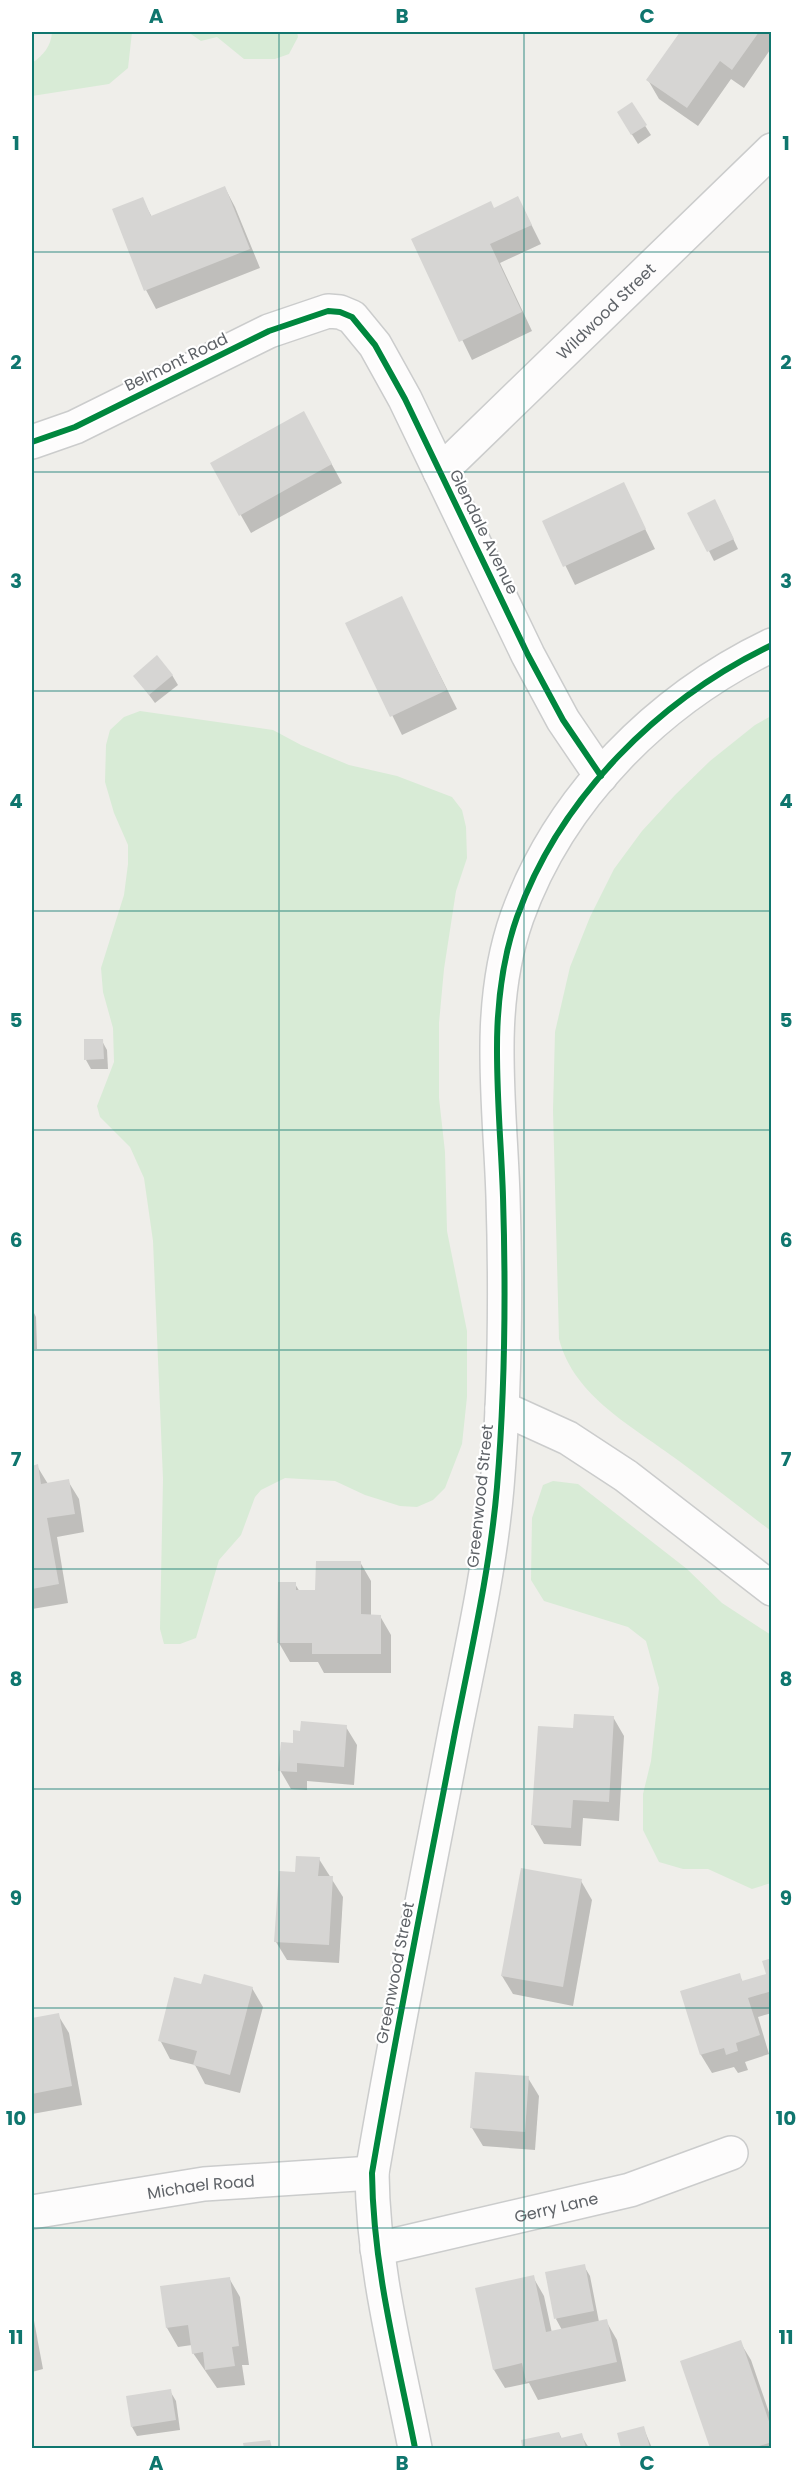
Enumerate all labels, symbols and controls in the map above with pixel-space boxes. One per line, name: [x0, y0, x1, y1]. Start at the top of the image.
text: A: [149, 2, 164, 30]
text: B: [395, 2, 409, 30]
text: C: [639, 2, 655, 30]
text: 1: [12, 129, 20, 157]
text: 1: [782, 129, 790, 157]
street label: Wildwood Street: [551, 258, 661, 365]
street label: Belmont Road: [120, 327, 232, 397]
text: 2: [10, 348, 22, 376]
text: 2: [780, 348, 792, 376]
street label: Glendale Avenue: [444, 466, 524, 598]
text: 3: [10, 567, 22, 595]
text: 3: [780, 567, 792, 595]
text: 4: [9, 787, 23, 815]
text: 4: [779, 787, 793, 815]
text: 5: [10, 1006, 23, 1034]
text: 5: [780, 1006, 793, 1034]
text: 6: [10, 1226, 22, 1254]
text: 6: [780, 1226, 792, 1254]
street label: Greenwood Street: [461, 1423, 499, 1569]
text: 7: [11, 1445, 22, 1473]
text: 7: [781, 1445, 792, 1473]
text: 8: [10, 1665, 22, 1693]
text: 8: [780, 1665, 792, 1693]
text: 9: [10, 1884, 22, 1912]
text: 9: [780, 1884, 792, 1912]
street label: Greenwood Street: [370, 1900, 420, 2046]
text: 10: [6, 2104, 26, 2132]
text: 10: [776, 2104, 796, 2132]
street label: Michael Road: [145, 2169, 256, 2205]
street label: Gerry Lane: [512, 2186, 601, 2228]
text: 11: [8, 2323, 24, 2351]
text: 11: [778, 2323, 794, 2351]
text: A: [149, 2449, 164, 2477]
text: B: [395, 2449, 409, 2477]
text: C: [639, 2449, 655, 2477]

